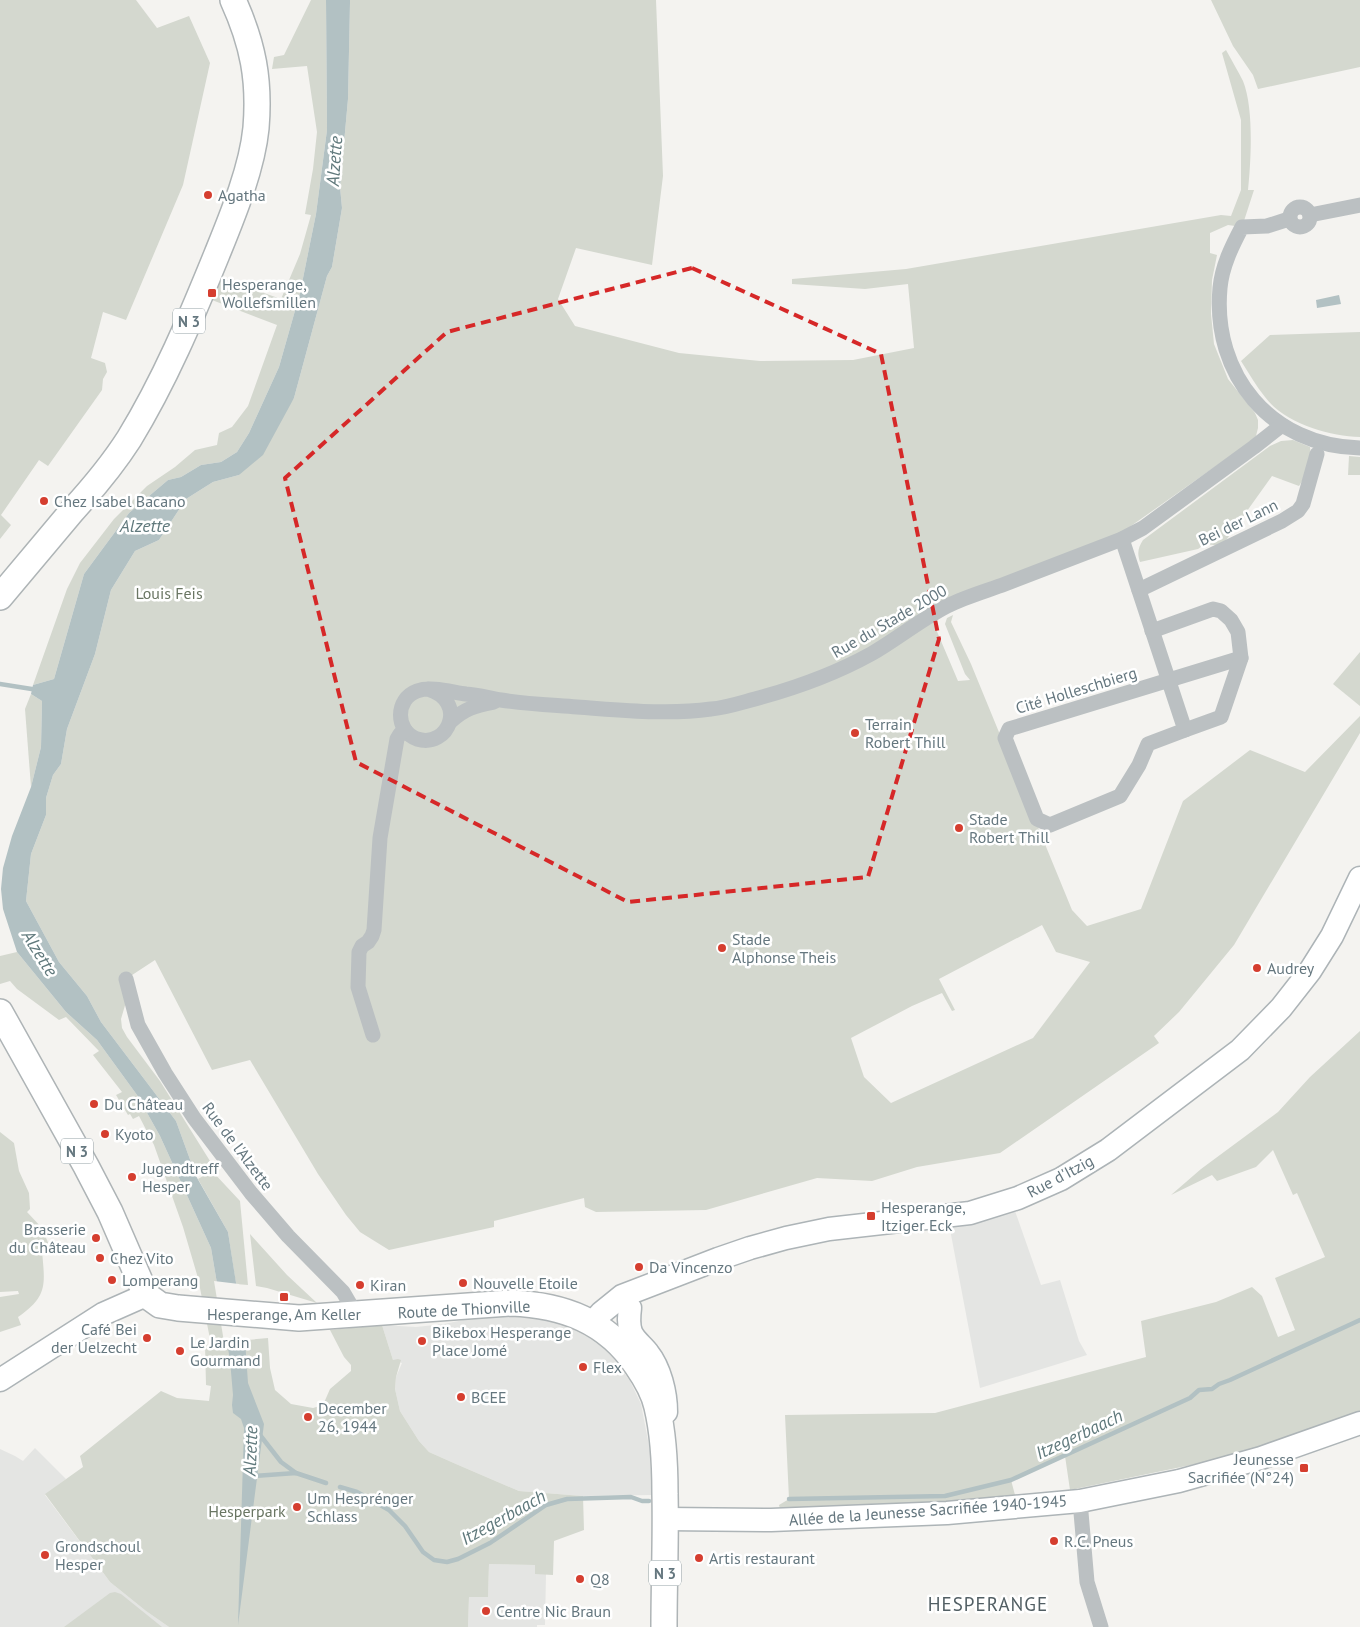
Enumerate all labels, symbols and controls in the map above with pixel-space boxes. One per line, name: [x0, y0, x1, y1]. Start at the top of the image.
water label: Alzette: [321, 134, 347, 188]
place label: Agatha: [218, 185, 266, 205]
marker: Agatha: [202, 189, 214, 201]
place label: Hesperange, Wollefsmillen: [222, 274, 316, 312]
marker: Hesperange, Wollefsmillen: [206, 287, 218, 299]
road number: N 3: [173, 308, 205, 334]
place label: Chez Isabel Bacano: [54, 491, 186, 511]
street label: Bei der Lann: [1195, 494, 1281, 550]
marker: Chez Isabel Bacano: [38, 495, 50, 507]
water label: Alzette: [119, 514, 171, 537]
street label: Rue du Stade 2000: [828, 580, 950, 662]
park label: Louis Feis: [135, 583, 203, 603]
street label: Cité Holleschbierg: [1013, 662, 1139, 718]
place label: Terrain Robert Thill: [865, 714, 946, 752]
marker: Terrain Robert Thill: [849, 727, 861, 739]
place label: Stade Robert Thill: [969, 809, 1050, 847]
marker: Stade Robert Thill: [953, 822, 965, 834]
water label: Alzette: [16, 925, 63, 981]
place label: Stade Alphonse Theis: [732, 929, 836, 967]
marker: Stade Alphonse Theis: [716, 942, 728, 954]
place label: Audrey: [1267, 958, 1315, 978]
marker: Audrey: [1251, 962, 1263, 974]
place label: Du Château: [104, 1094, 183, 1114]
marker: Du Château: [88, 1098, 100, 1110]
street label: Rue de l'Alzette: [198, 1098, 278, 1194]
place label: Kyoto: [115, 1124, 154, 1144]
marker: Kyoto: [99, 1128, 111, 1140]
road number: N 3: [61, 1138, 93, 1164]
street label: Rue d'Itzig: [1023, 1150, 1097, 1202]
place label: Jugendtreff Hesper: [141, 1158, 219, 1196]
marker: Jugendtreff Hesper: [126, 1171, 138, 1183]
place label: Hesperange, Itziger Eck: [881, 1197, 966, 1235]
marker: Hesperange, Itziger Eck: [865, 1210, 877, 1222]
place label: Brasserie du Château: [9, 1219, 86, 1257]
marker: Brasserie du Château: [90, 1232, 102, 1244]
place label: Chez Vito: [110, 1248, 174, 1268]
marker: Chez Vito: [94, 1252, 106, 1264]
place label: Da Vincenzo: [649, 1257, 733, 1277]
marker: Da Vincenzo: [633, 1261, 645, 1273]
place label: Lomperang: [122, 1270, 198, 1290]
place label: Nouvelle Etoile: [473, 1273, 578, 1293]
marker: Lomperang: [106, 1274, 118, 1286]
place label: Kiran: [370, 1275, 406, 1295]
marker: Nouvelle Etoile: [457, 1277, 469, 1289]
marker: Kiran: [354, 1279, 366, 1291]
marker: Hesperange, Am Keller: [278, 1291, 290, 1303]
street label: Route de Thionville: [397, 1296, 531, 1322]
place label: Hesperange, Am Keller: [207, 1304, 362, 1324]
place label: Café Bei der Uelzecht: [51, 1319, 138, 1357]
place label: Bikebox Hesperange Place Jomé: [432, 1322, 571, 1360]
marker: Café Bei der Uelzecht: [141, 1332, 153, 1344]
place label: Le Jardin Gourmand: [190, 1332, 261, 1370]
marker: Bikebox Hesperange Place Jomé: [416, 1335, 428, 1347]
marker: Le Jardin Gourmand: [174, 1345, 186, 1357]
place label: Flex: [593, 1357, 622, 1377]
marker: Flex: [577, 1361, 589, 1373]
place label: BCEE: [471, 1387, 507, 1407]
marker: BCEE: [455, 1391, 467, 1403]
place label: December 26, 1944: [318, 1398, 387, 1436]
water label: Itzegerbaach: [1032, 1404, 1126, 1464]
marker: December 26, 1944: [302, 1411, 314, 1423]
water label: Alzette: [238, 1425, 262, 1478]
place label: Jeunesse Sacrifiée (N°24): [1188, 1449, 1294, 1487]
marker: Jeunesse Sacrifiée (N°24): [1298, 1462, 1310, 1474]
water label: Itzegerbaach: [456, 1484, 550, 1550]
place label: Um Hesprénger Schlass: [307, 1488, 414, 1526]
street label: Allée de la Jeunesse Sacrifiée 1940-1945: [788, 1490, 1068, 1530]
park label: Hesperpark: [208, 1501, 286, 1521]
marker: Um Hesprénger Schlass: [291, 1501, 303, 1513]
place label: R.C. Pneus: [1064, 1531, 1133, 1551]
marker: R.C. Pneus: [1048, 1535, 1060, 1547]
place label: Grondschoul Hesper: [55, 1536, 141, 1574]
place label: Artis restaurant: [709, 1548, 815, 1568]
marker: Grondschoul Hesper: [39, 1549, 51, 1561]
marker: Artis restaurant: [693, 1552, 705, 1564]
road number: N 3: [649, 1560, 681, 1586]
place label: Q8: [590, 1569, 610, 1589]
marker: Q8: [574, 1573, 586, 1585]
district label: HESPERANGE: [928, 1592, 1048, 1616]
place label: Centre Nic Braun: [496, 1601, 611, 1621]
marker: Centre Nic Braun: [480, 1605, 492, 1617]

